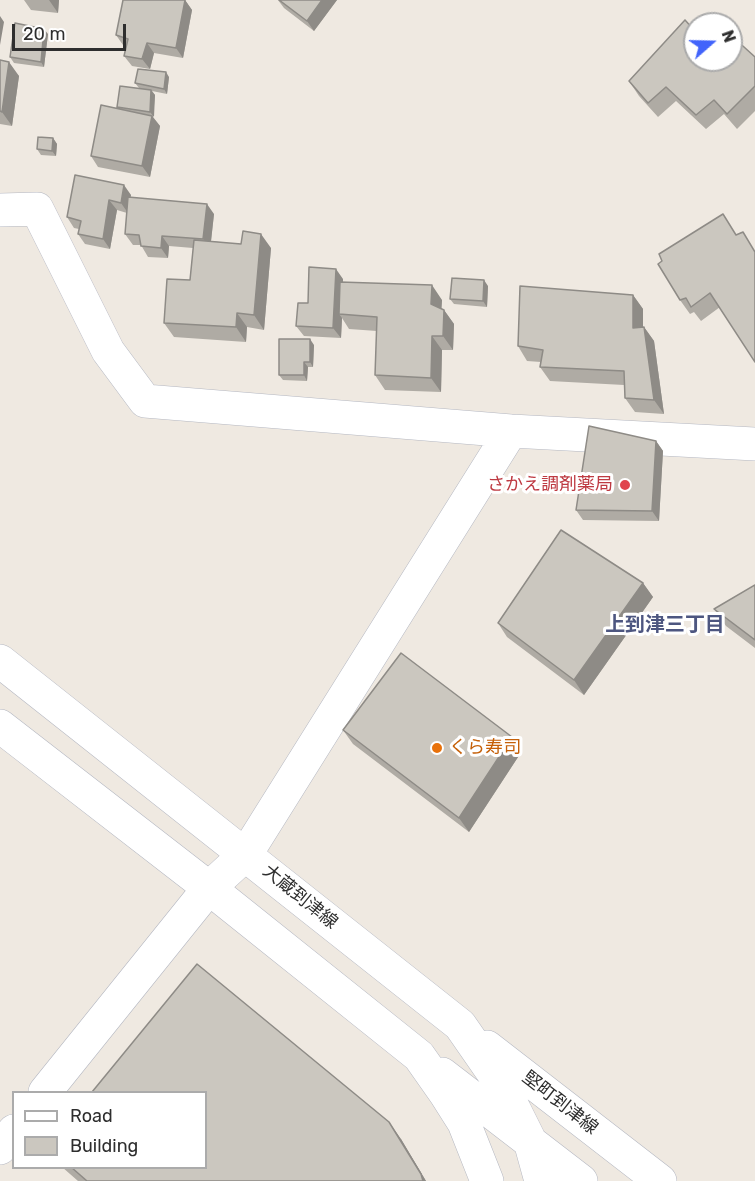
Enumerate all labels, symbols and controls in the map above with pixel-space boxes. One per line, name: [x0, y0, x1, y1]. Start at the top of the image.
scale bar: [15, 12, 129, 50]
north arrow: [683, 12, 743, 72]
text: 20 m: [23, 23, 65, 45]
text: N: [718, 28, 739, 45]
place label: さかえ調剤薬局: [487, 474, 613, 496]
marker: さかえ調剤薬局: [618, 478, 632, 492]
district label: 上到津三丁目: [605, 613, 725, 637]
place label: くら寿司: [449, 737, 521, 759]
marker: くら寿司: [430, 741, 444, 755]
street label: 大蔵到津線: [258, 860, 342, 934]
street label: 堅町到津線: [518, 1067, 602, 1139]
legend: [12, 1091, 207, 1169]
text: Road: [70, 1105, 113, 1127]
text: Building: [70, 1135, 138, 1157]

